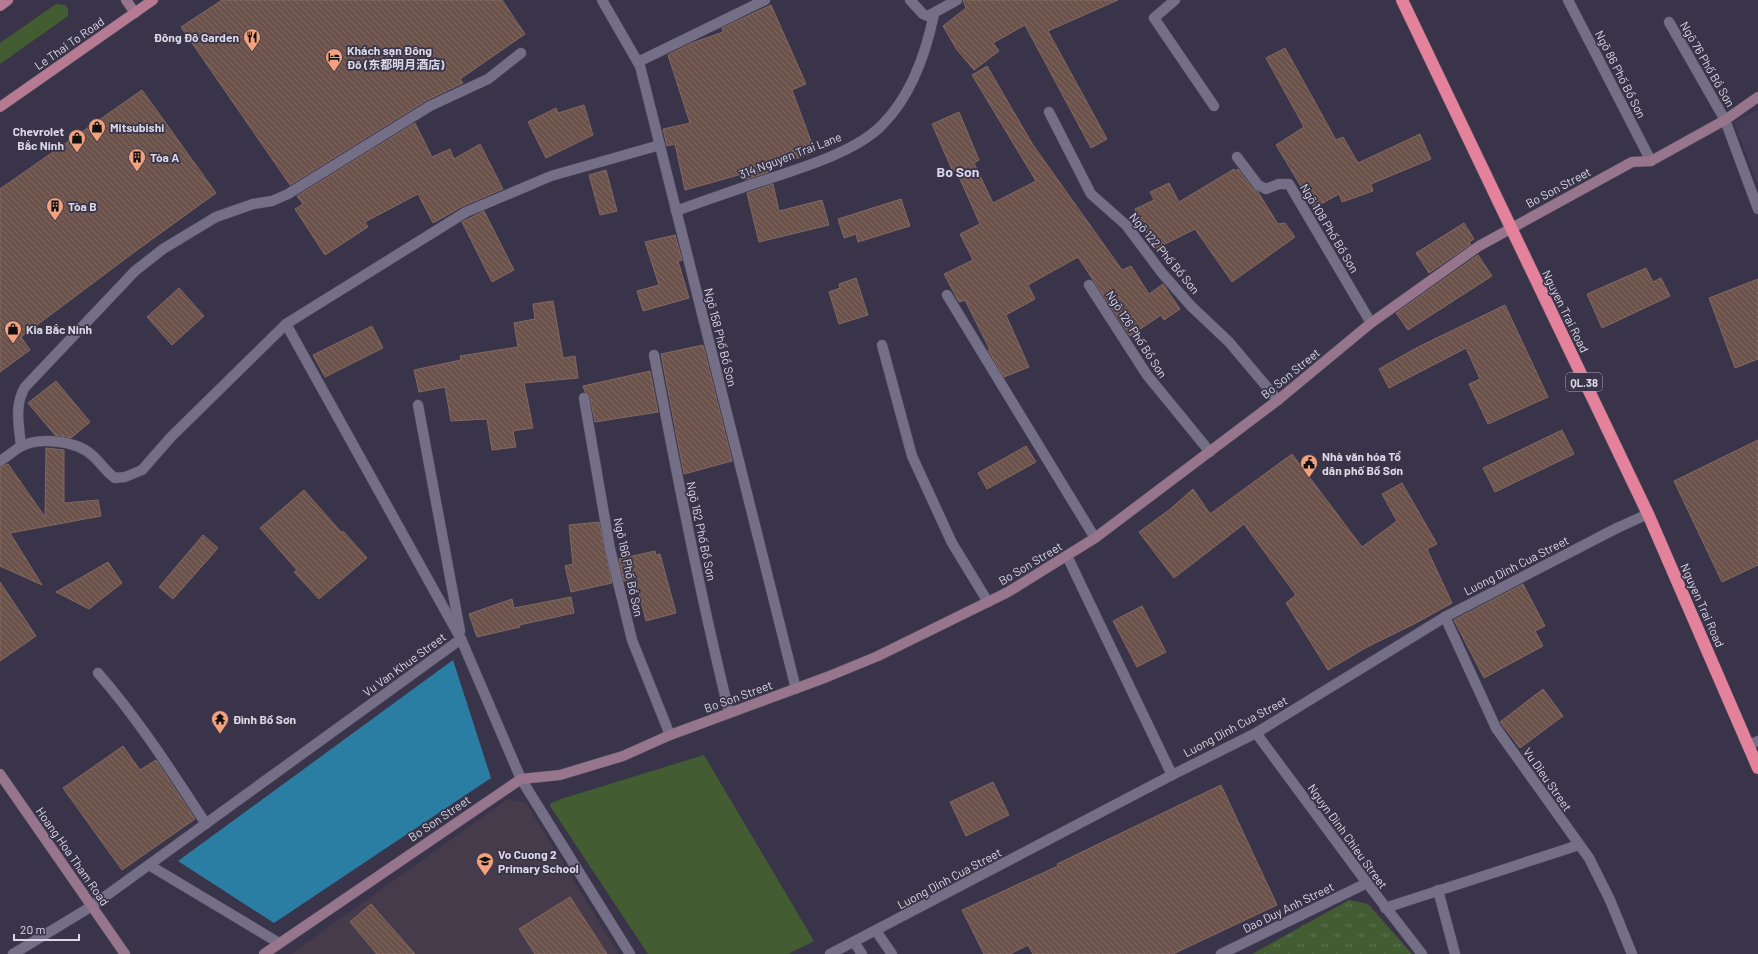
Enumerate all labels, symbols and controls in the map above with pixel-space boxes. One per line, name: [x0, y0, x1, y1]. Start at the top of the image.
street label: Le Thai To Road: [31, 14, 107, 72]
street label: Ngõ 76 Phố Bồ Sơn: [1678, 19, 1738, 109]
restaurant icon: Đông Đô Garden: [242, 27, 262, 52]
street label: Ngõ 86 Phố Bồ Sơn: [1593, 28, 1649, 120]
place label: Đông Đô Garden: [154, 30, 239, 44]
place label: Khách sạn Đông Đô (东都明月酒店): [347, 43, 445, 71]
hotel icon: Khách sạn Đông Đô (东都明月酒店): [324, 47, 344, 72]
shop icon: Mitsubishi: [87, 117, 107, 142]
place label: Mitsubishi: [110, 120, 164, 134]
place label: Chevrolet Bắc Ninh: [13, 124, 64, 152]
shop icon: Chevrolet Bắc Ninh: [67, 128, 87, 153]
street label: 314 Nguyen Trai Lane: [737, 129, 843, 181]
building icon: Tòa A: [127, 147, 147, 172]
place label: Tòa A: [150, 150, 179, 164]
district label: Bo Son: [936, 163, 980, 180]
street label: Bo Son Street: [1523, 164, 1593, 210]
street label: Ngõ 108 Phố Bồ Sơn: [1298, 181, 1362, 275]
building icon: Tòa B: [45, 196, 65, 221]
place label: Tòa B: [68, 199, 97, 213]
street label: Ngõ 122 Phố Bồ Sơn: [1127, 210, 1203, 296]
street label: Nguyen Trai Road: [1540, 267, 1592, 355]
street label: Ngõ 158 Phố Bồ Sơn: [702, 286, 740, 388]
street label: Ngõ 126 Phố Bồ Sơn: [1104, 288, 1170, 380]
shop icon: Kia Bắc Ninh: [3, 319, 23, 344]
place label: Kia Bắc Ninh: [26, 322, 92, 336]
street label: Bo Son Street: [1258, 345, 1322, 401]
road number: QL.38: [1566, 373, 1602, 391]
place label: Nhà văn hóa Tổ dân phố Bồ Sơn: [1322, 449, 1403, 477]
public building icon: Nhà văn hóa Tổ dân phố Bồ Sơn: [1299, 453, 1319, 478]
street label: Ngõ 162 Phố Bồ Sơn: [685, 480, 719, 582]
street label: Ngõ 166 Phố Bồ Sơn: [612, 516, 646, 618]
street label: Luong Dinh Cua Street: [1461, 532, 1571, 598]
street label: Bo Son Street: [996, 539, 1064, 587]
street label: Nguyen Trai Road: [1678, 561, 1728, 649]
street label: Vu Van Khue Street: [360, 629, 448, 699]
street label: Bo Son Street: [702, 677, 774, 715]
street label: Luong Dinh Cua Street: [1181, 693, 1289, 759]
temple icon: Đình Bồ Sơn: [210, 709, 230, 734]
place label: Đình Bồ Sơn: [233, 712, 296, 726]
street label: Vu Dieu Street: [1521, 745, 1575, 813]
street label: Nguyn Dinh Chieu Street: [1305, 781, 1391, 891]
street label: Bo Son Street: [405, 792, 473, 844]
street label: Hoang Hoa Tham Road: [34, 804, 112, 908]
street label: Luong Dinh Cua Street: [895, 845, 1003, 911]
place label: Vo Cuong 2 Primary School: [498, 847, 579, 875]
school or university icon: Vo Cuong 2 Primary School: [475, 851, 495, 876]
street label: Dao Duy Anh Street: [1240, 879, 1336, 935]
scale bar: [14, 916, 79, 942]
text: 20 m: [20, 922, 46, 936]

